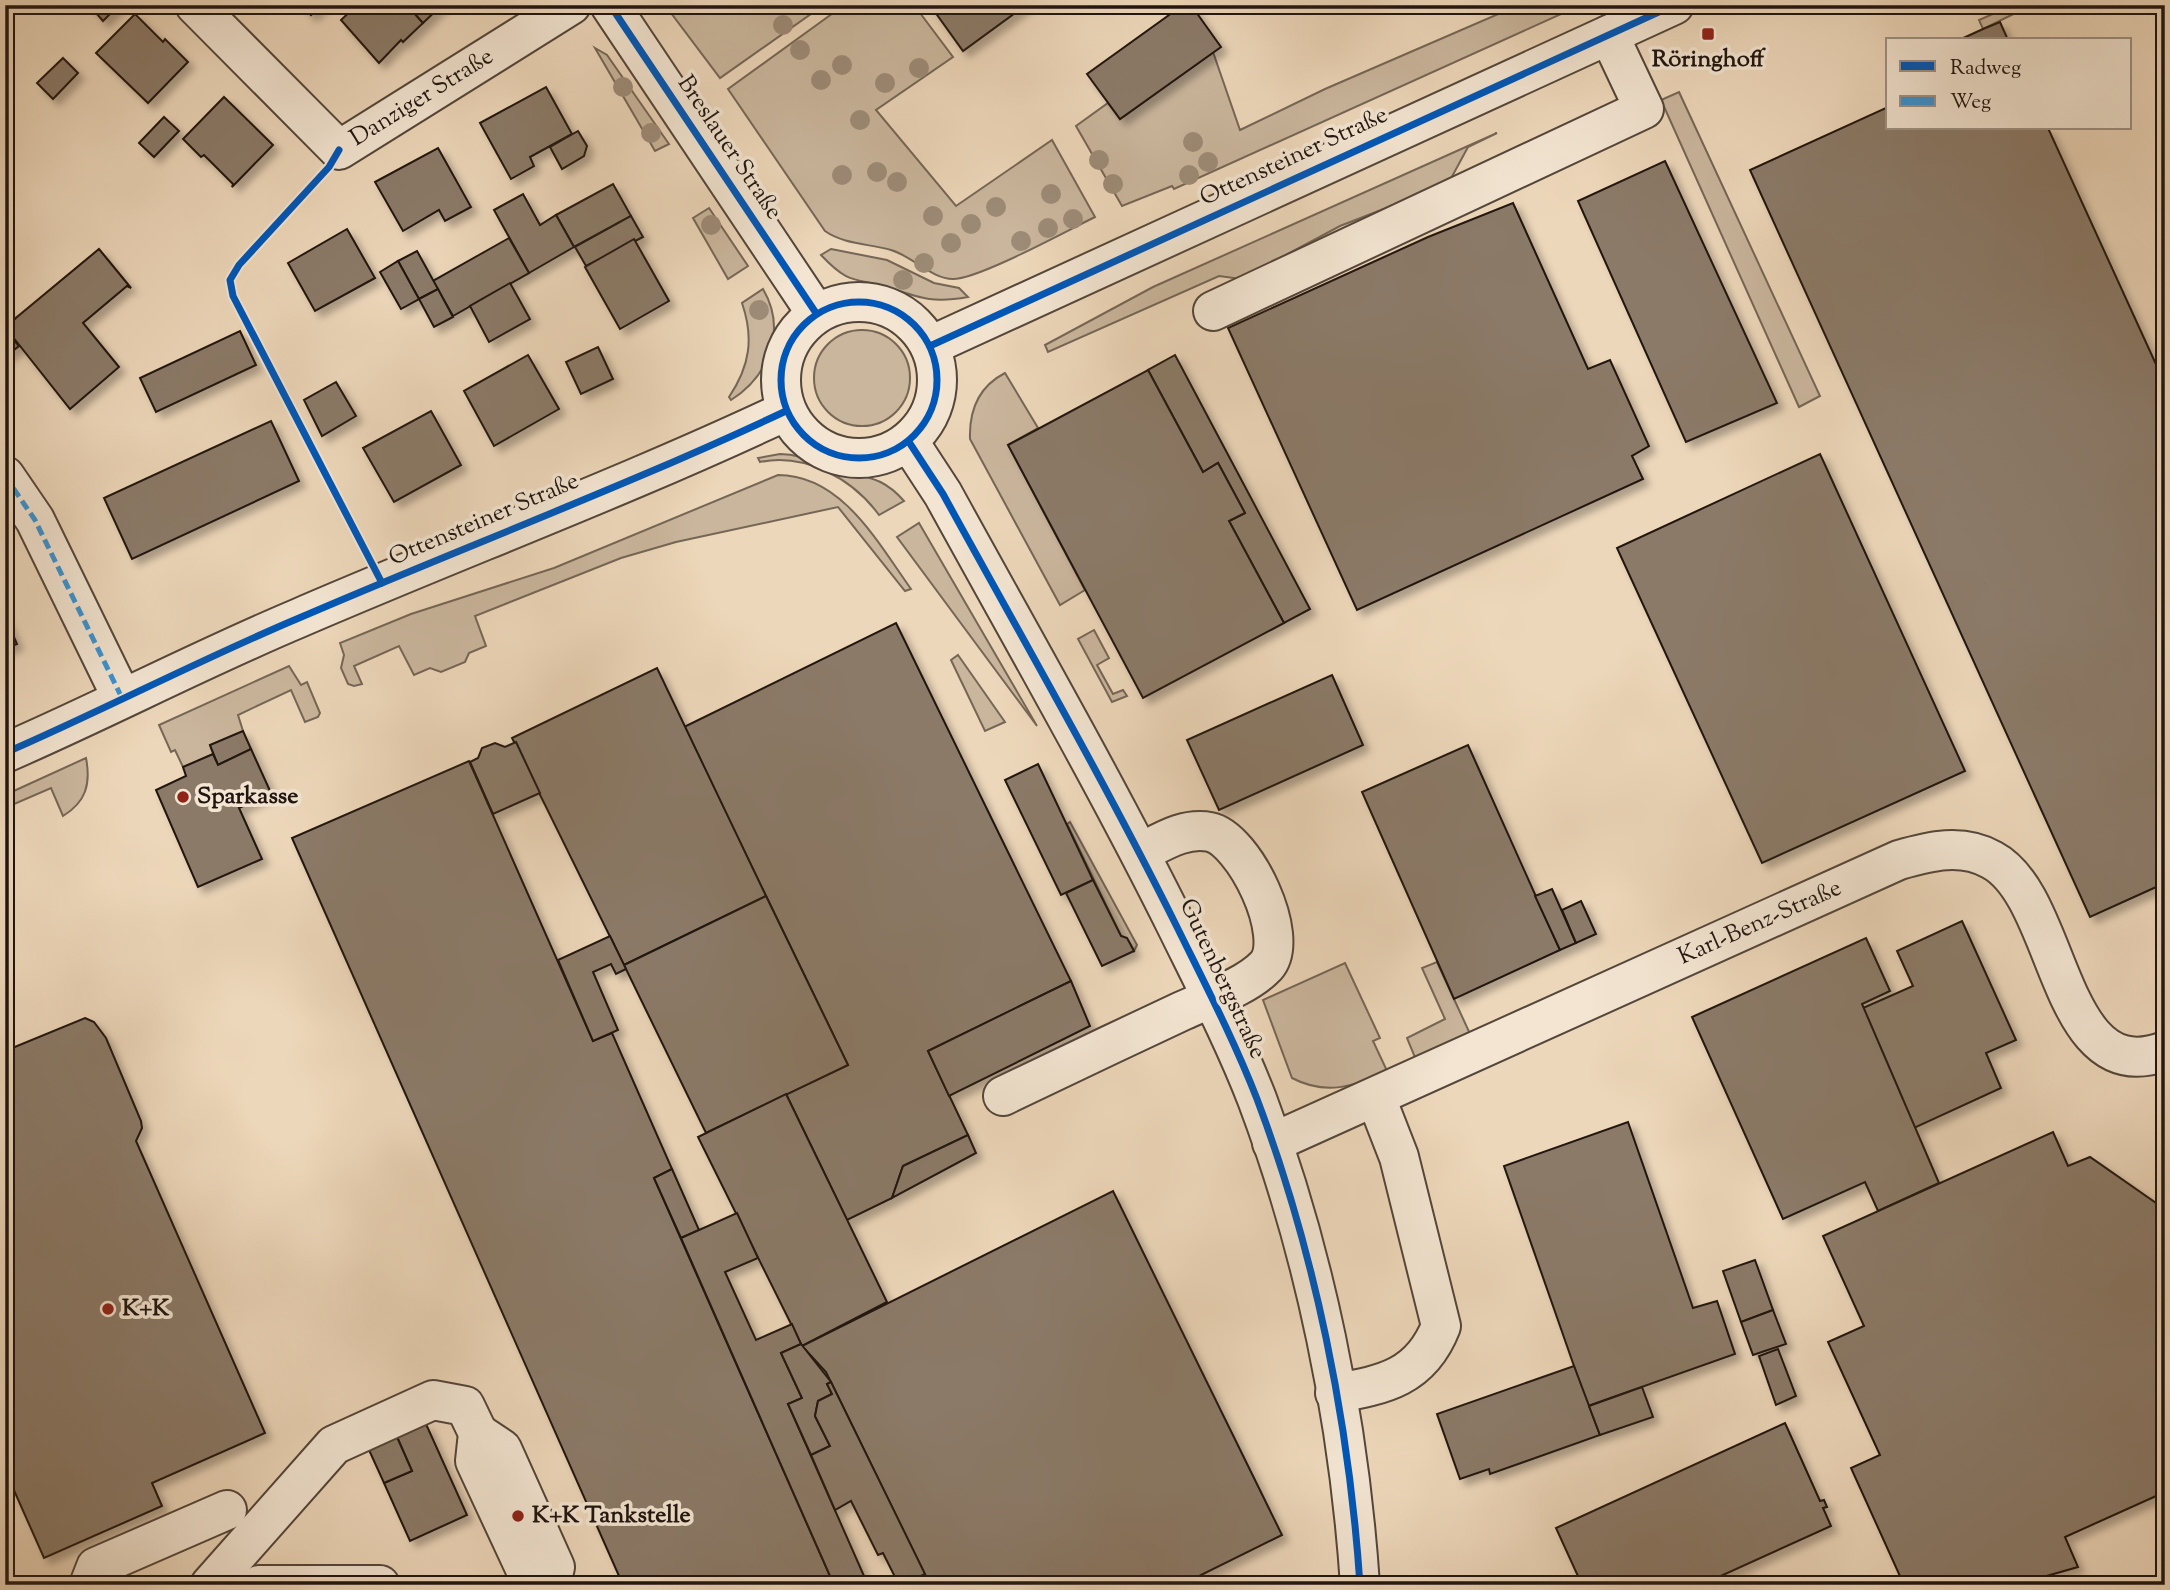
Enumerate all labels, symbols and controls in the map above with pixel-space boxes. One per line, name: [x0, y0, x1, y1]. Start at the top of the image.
marker: Röringhoff: [1700, 26, 1716, 42]
legend: [1886, 38, 2132, 130]
street label: Danziger Straße: [344, 40, 500, 156]
place label: Röringhoff: [1652, 43, 1766, 77]
text: Radweg: [1950, 54, 2021, 84]
street label: Breslauer Straße: [668, 69, 790, 227]
text: Weg: [1950, 88, 1991, 118]
street label: Ottensteiner Straße: [1195, 99, 1393, 215]
street label: Ottensteiner Straße: [384, 465, 584, 575]
place label: Sparkasse: [197, 780, 298, 814]
marker: Sparkasse: [175, 789, 191, 805]
street label: Karl-Benz-Straße: [1673, 872, 1847, 974]
street label: Gutenbergstraße: [1170, 893, 1274, 1065]
place label: K+K: [122, 1292, 170, 1326]
marker: K+K: [100, 1301, 116, 1317]
place label: K+K Tankstelle: [532, 1499, 691, 1533]
marker: K+K Tankstelle: [510, 1508, 526, 1524]

